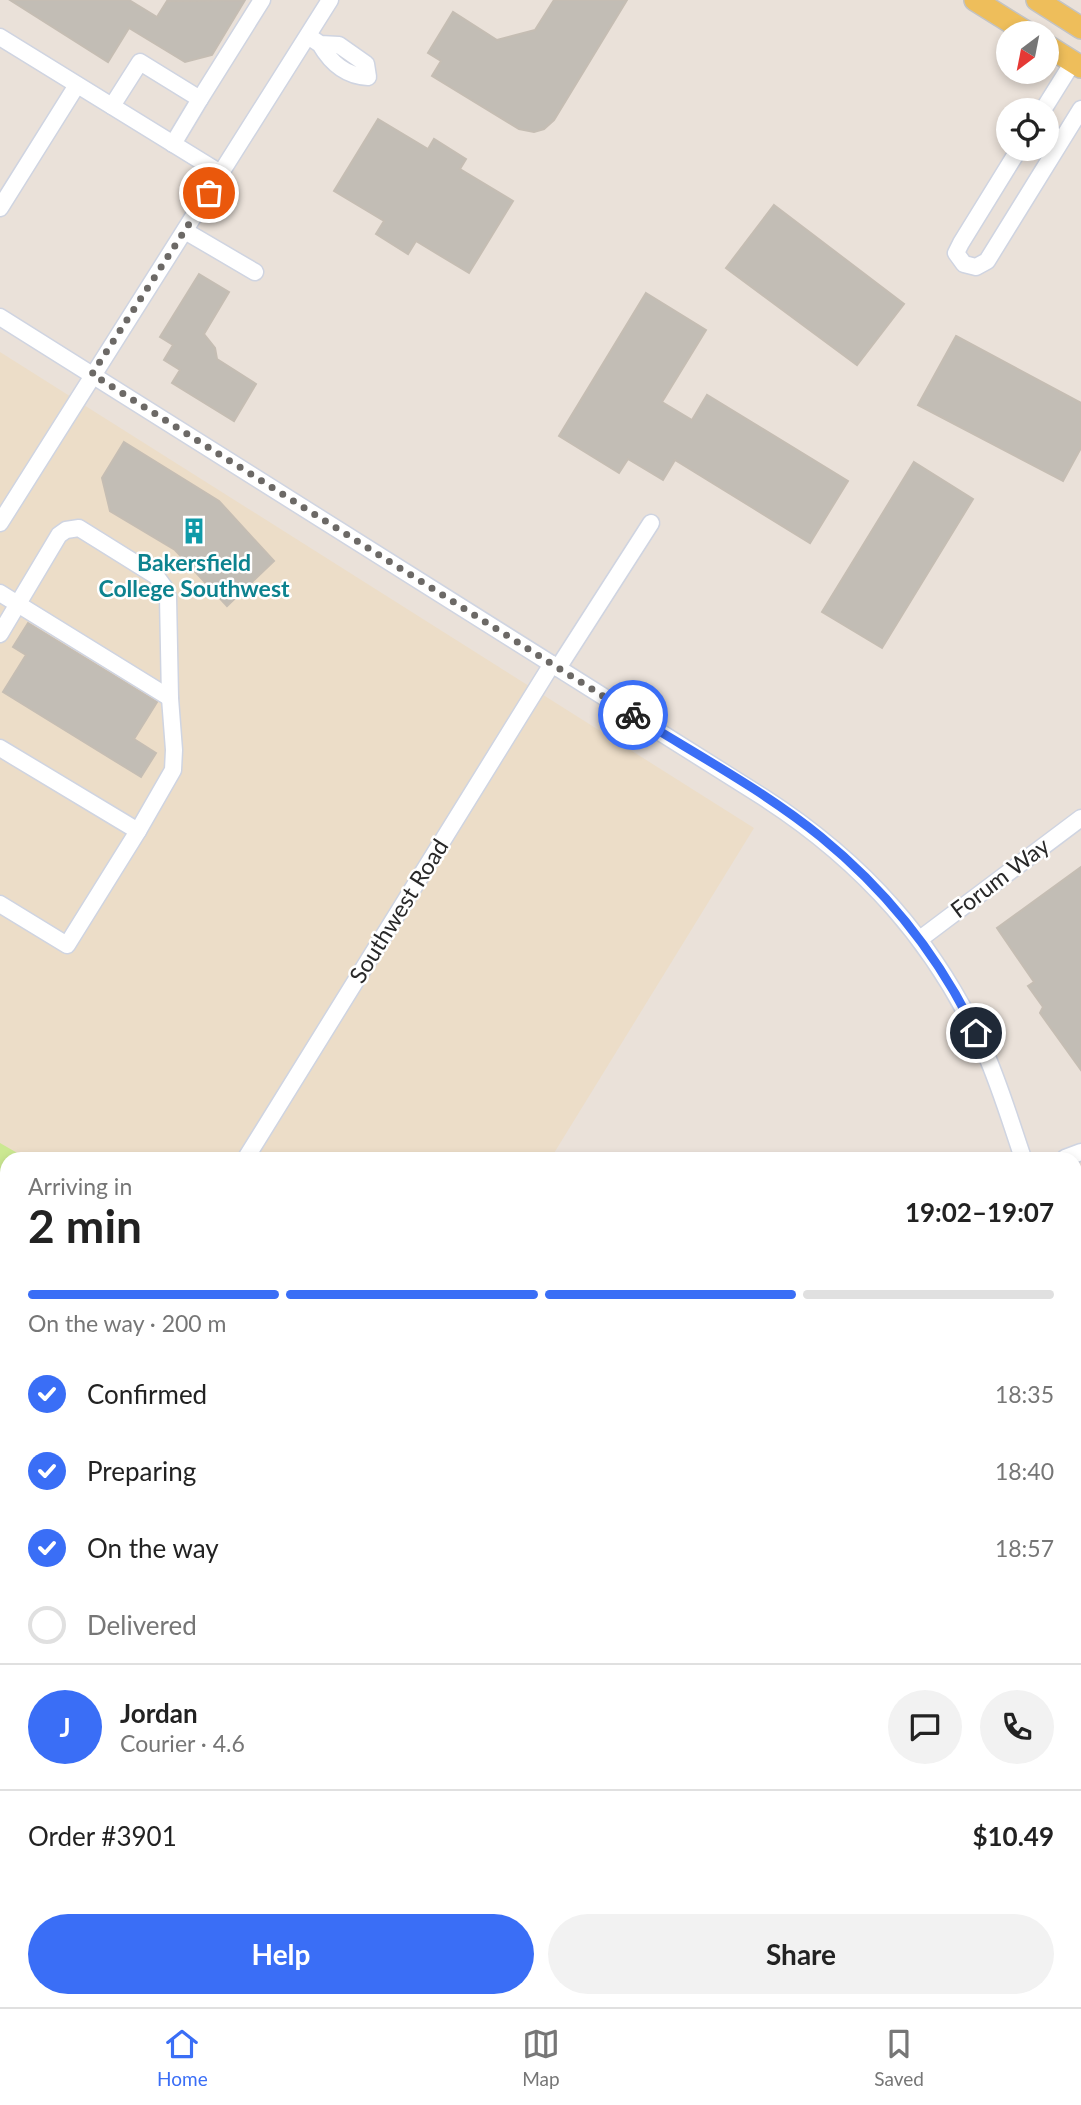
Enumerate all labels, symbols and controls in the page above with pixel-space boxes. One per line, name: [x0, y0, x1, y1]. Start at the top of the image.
north arrow: [996, 21, 1059, 84]
map controls: [996, 21, 1059, 161]
button: locate: [996, 98, 1059, 161]
pin: [179, 163, 239, 223]
icon: bag: [190, 174, 228, 212]
building icon: Bakersfield College Southwest: [179, 516, 209, 546]
place label: Bakersfield College Southwest: [98, 548, 290, 602]
courier: [598, 680, 668, 750]
icon: bike: [614, 696, 652, 734]
street label: Forum Way: [945, 831, 1054, 923]
street label: Southwest Road: [343, 833, 454, 988]
pin: [946, 1003, 1006, 1063]
icon: home: [957, 1014, 995, 1052]
text: Arriving in: [28, 1172, 132, 1200]
text: 19:02–19:07: [905, 1196, 1054, 1228]
text: 2 min: [28, 1198, 142, 1253]
text: On the way · 200 m: [28, 1309, 227, 1337]
icon: check: [28, 1375, 66, 1413]
text: Confirmed: [87, 1378, 207, 1410]
text: 18:35: [995, 1380, 1054, 1408]
icon: check: [28, 1452, 66, 1490]
text: Preparing: [87, 1455, 196, 1487]
text: 18:40: [995, 1457, 1054, 1485]
icon: check: [28, 1529, 66, 1567]
text: On the way: [87, 1532, 219, 1564]
text: 18:57: [995, 1534, 1054, 1562]
text: Delivered: [87, 1609, 197, 1641]
button: chat: [888, 1690, 962, 1764]
button: phone: [980, 1690, 1054, 1764]
text: Jordan: [120, 1697, 198, 1729]
text: J: [59, 1711, 71, 1743]
text: Courier · 4.6: [120, 1729, 245, 1757]
text: Order #3901: [28, 1820, 177, 1852]
text: $10.49: [972, 1820, 1054, 1852]
button: Help: [28, 1914, 534, 1994]
button: Share: [548, 1914, 1054, 1994]
tab: Home: [157, 2025, 208, 2090]
tab: Map: [522, 2025, 560, 2090]
tab: Saved: [874, 2025, 924, 2090]

